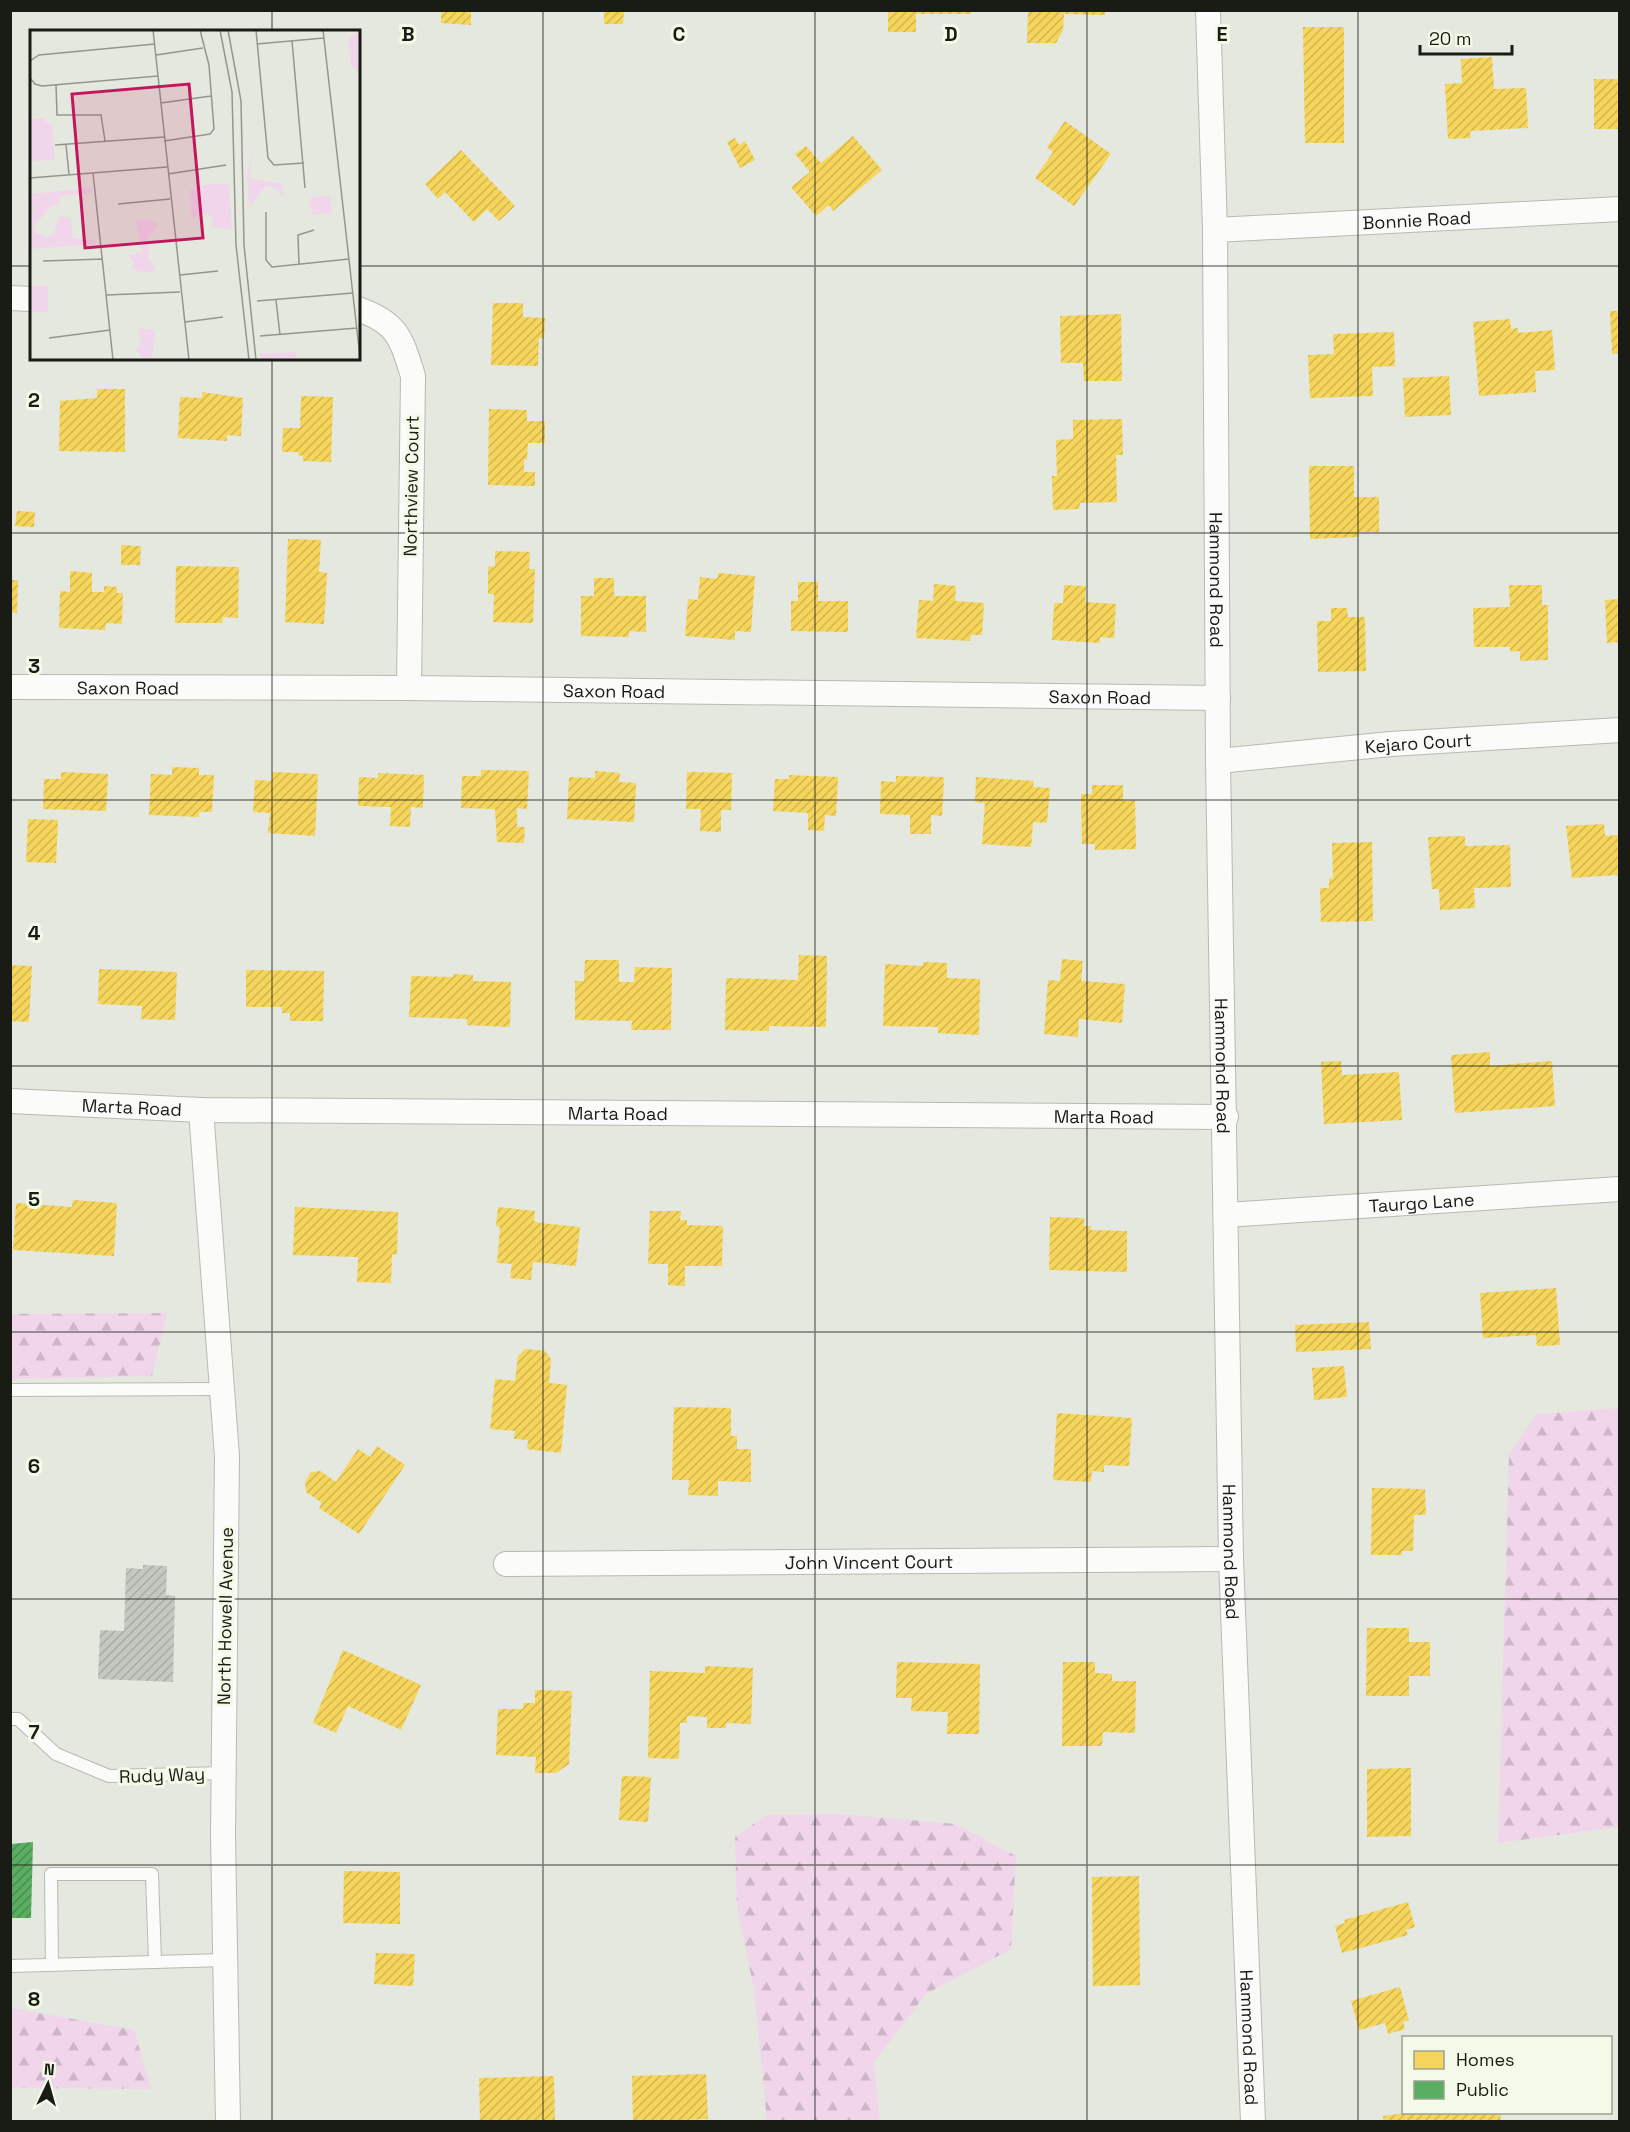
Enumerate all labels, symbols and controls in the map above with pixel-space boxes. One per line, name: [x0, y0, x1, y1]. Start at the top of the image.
scale bar: [1420, 18, 1512, 56]
text: B: [401, 21, 415, 47]
text: C: [673, 21, 686, 47]
text: D: [944, 21, 958, 47]
text: E: [1216, 21, 1228, 47]
text: 20 m: [1429, 27, 1472, 50]
inset map: [30, 30, 360, 360]
street label: Bonnie Road: [1362, 205, 1472, 234]
text: 2: [28, 387, 40, 413]
street label: Northview Court: [398, 415, 424, 557]
street label: Hammond Road: [1205, 512, 1229, 648]
text: 3: [28, 653, 40, 679]
street label: Saxon Road: [77, 676, 179, 699]
street label: Saxon Road: [563, 678, 665, 703]
street label: Saxon Road: [1049, 684, 1151, 709]
street label: Kejaro Court: [1364, 728, 1472, 758]
text: 4: [28, 920, 41, 946]
street label: Hammond Road: [1210, 998, 1236, 1134]
street label: Marta Road: [81, 1093, 182, 1121]
street label: Marta Road: [568, 1101, 668, 1125]
street label: Marta Road: [1054, 1104, 1154, 1128]
text: 5: [28, 1186, 40, 1212]
street label: Taurgo Lane: [1368, 1187, 1475, 1217]
text: 6: [28, 1453, 40, 1479]
street label: Hammond Road: [1218, 1484, 1245, 1620]
street label: North Howell Avenue: [212, 1527, 238, 1705]
street label: John Vincent Court: [785, 1549, 953, 1574]
text: 7: [28, 1719, 40, 1745]
street label: Rudy Way: [119, 1762, 205, 1788]
street label: Hammond Road: [1236, 1969, 1264, 2106]
text: 8: [28, 1986, 40, 2012]
legend: [1402, 2036, 1612, 2114]
text: Homes: [1456, 2048, 1515, 2071]
north arrow: [18, 2054, 78, 2114]
text: N: [43, 2059, 56, 2080]
text: Public: [1456, 2078, 1509, 2101]

